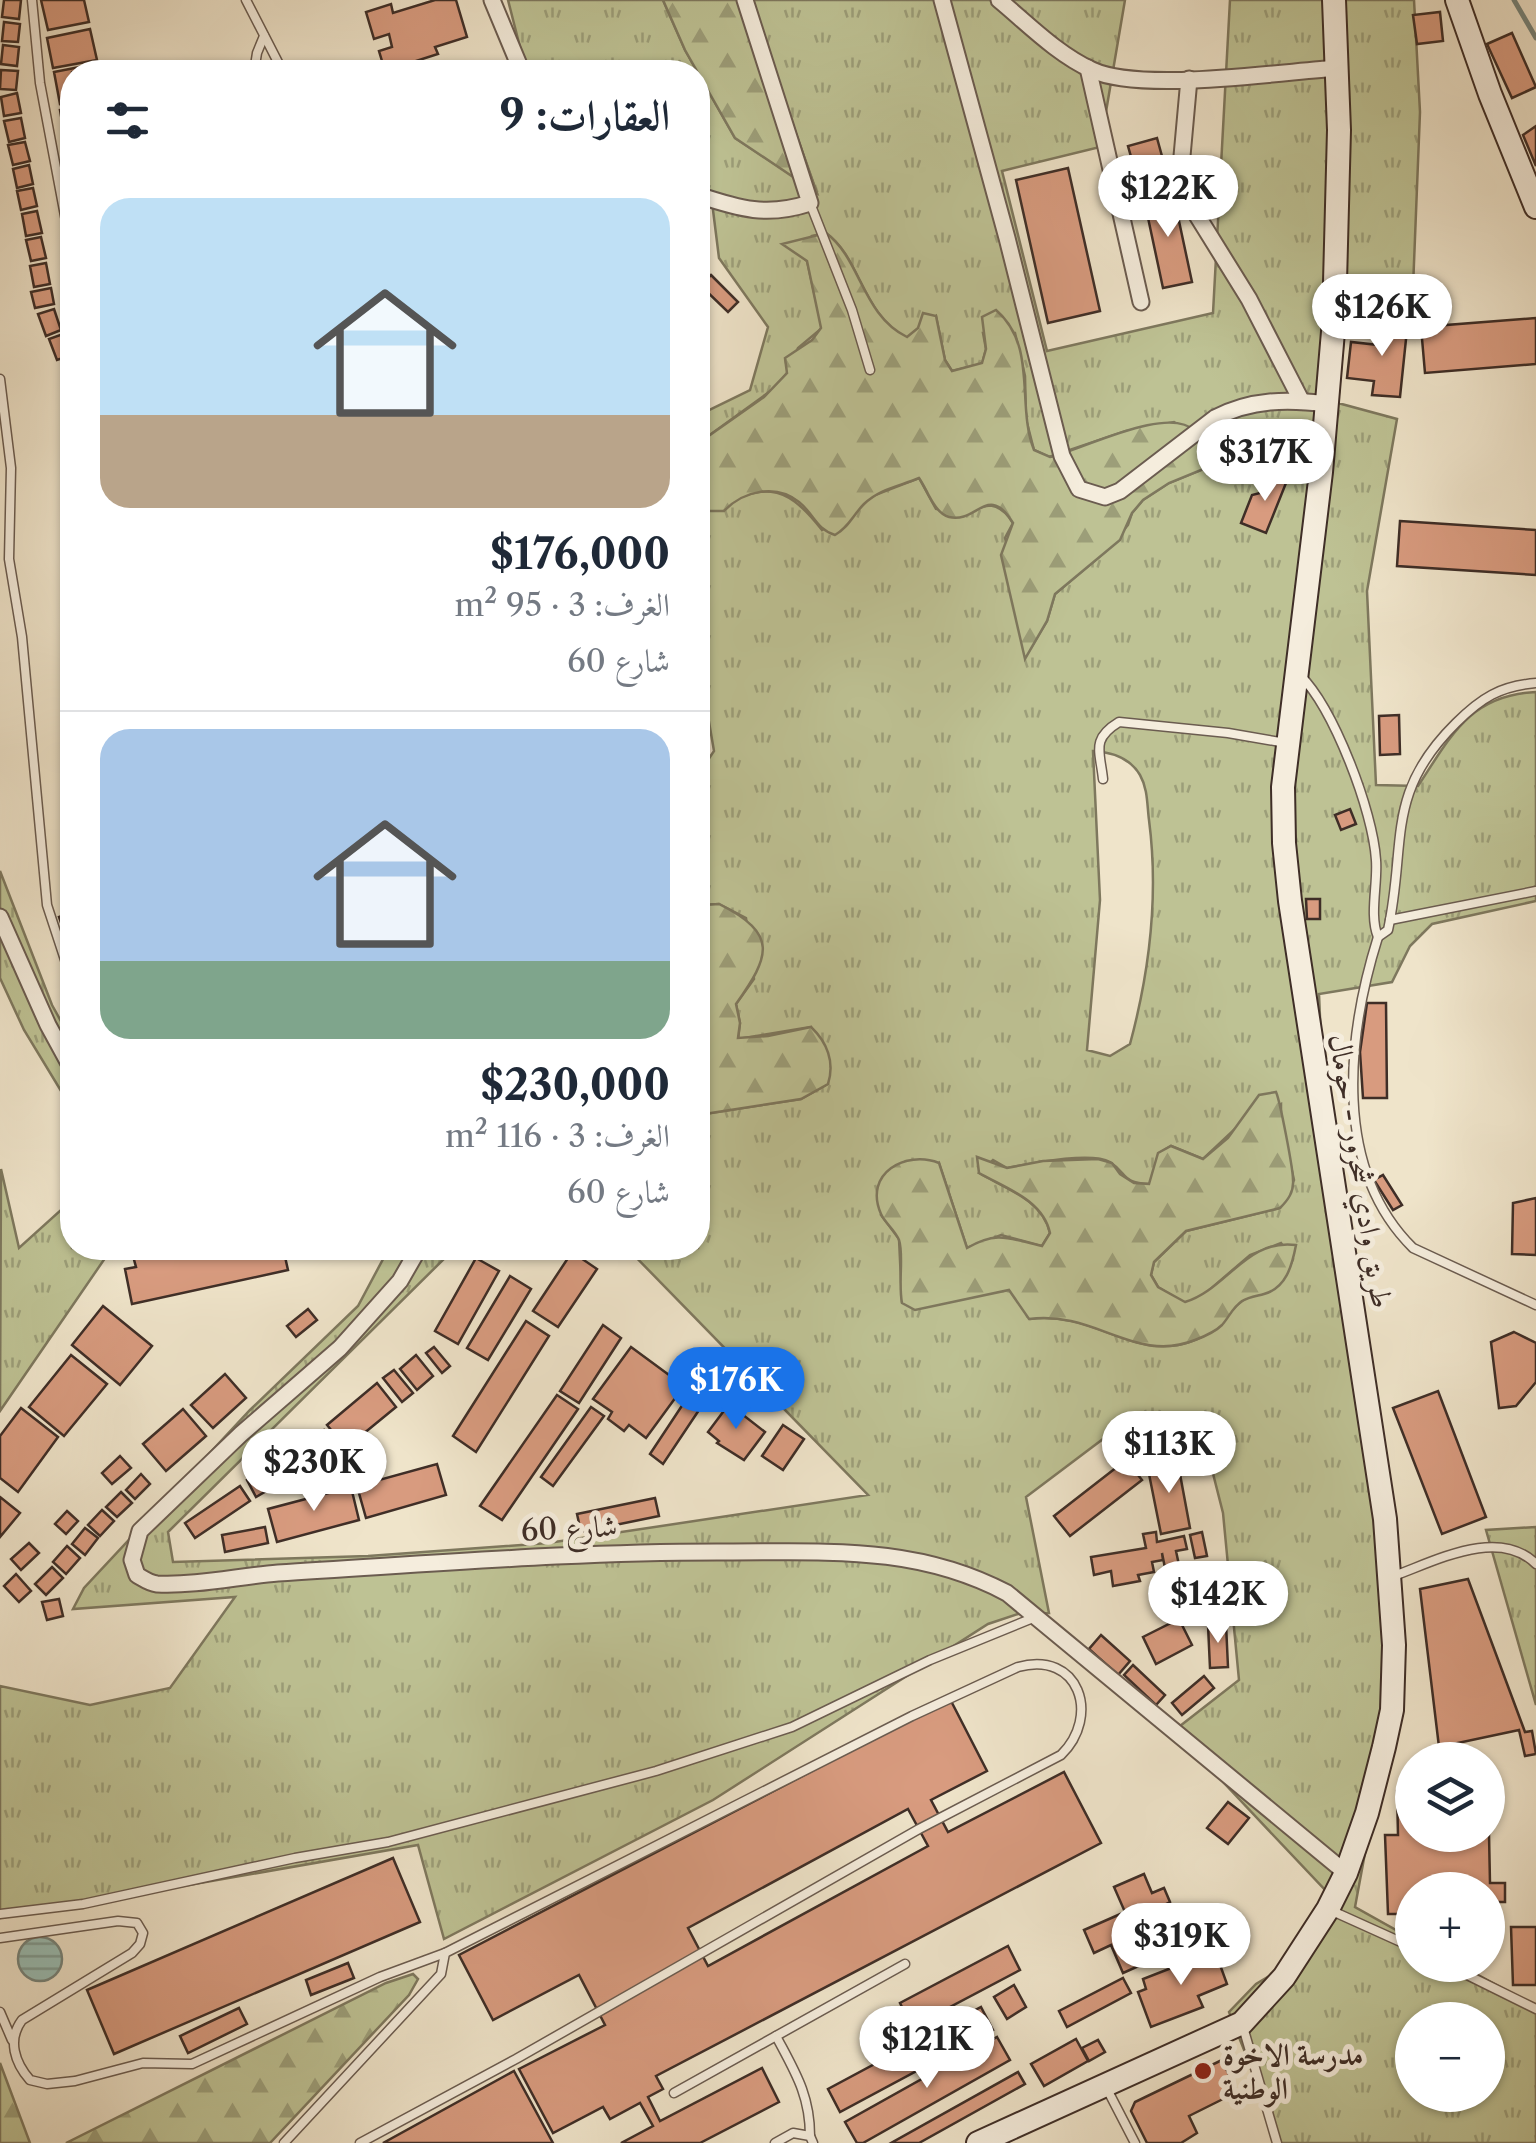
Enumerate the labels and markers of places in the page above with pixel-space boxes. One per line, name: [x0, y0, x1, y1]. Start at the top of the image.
pin: $122K: [1098, 155, 1238, 240]
pin: $126K: [1312, 274, 1452, 359]
pin: $317K: [1195, 419, 1335, 504]
pin: $176K: [666, 1347, 806, 1432]
pin: $113K: [1099, 1411, 1239, 1496]
pin: $230K: [244, 1429, 384, 1514]
pin: $142K: [1148, 1561, 1288, 1646]
pin: $319K: [1111, 1903, 1251, 1988]
pin: $121K: [857, 2006, 997, 2091]
place label: مدرسة الاخوة الوطنية: [1223, 2036, 1364, 2108]
marker: مدرسة الاخوة الوطنية: [1192, 2060, 1214, 2082]

